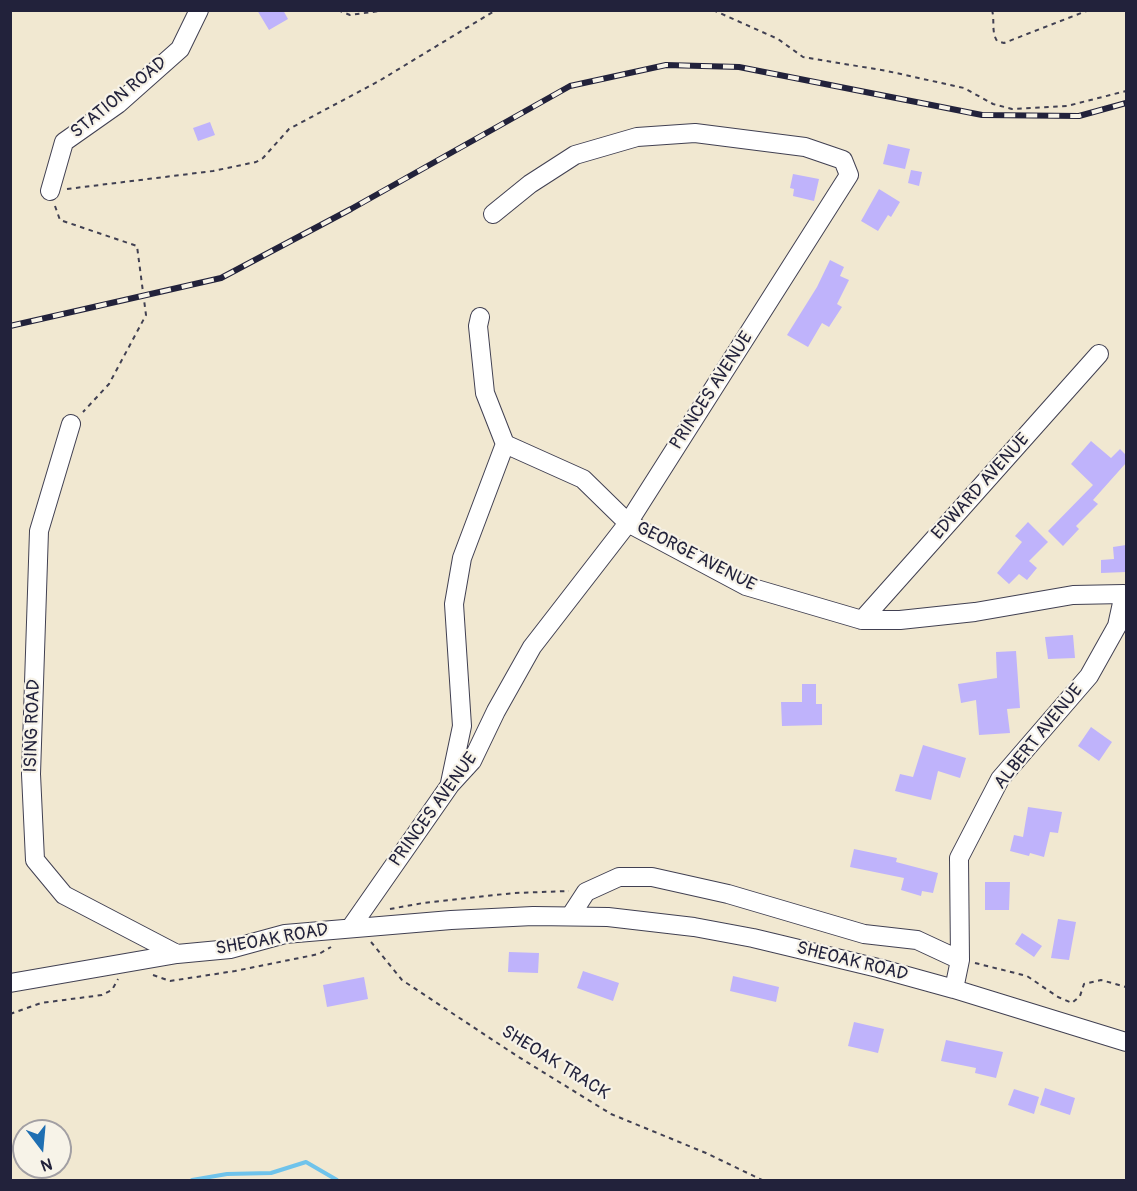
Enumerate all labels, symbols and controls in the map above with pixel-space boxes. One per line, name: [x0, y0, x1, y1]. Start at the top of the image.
street label: STATION ROAD: [67, 53, 171, 143]
street label: PRINCES AVENUE: [666, 328, 758, 454]
street label: EDWARD AVENUE: [928, 429, 1034, 545]
street label: GEORGE AVENUE: [632, 517, 760, 597]
street label: ISING ROAD: [21, 679, 45, 773]
street label: ALBERT AVENUE: [990, 680, 1088, 794]
street label: PRINCES AVENUE: [385, 749, 483, 871]
street label: SHEOAK ROAD: [214, 919, 330, 961]
street label: SHEOAK ROAD: [794, 938, 910, 986]
street label: SHEOAK TRACK: [497, 1021, 613, 1105]
north arrow: [12, 1119, 72, 1179]
text: N: [38, 1153, 54, 1175]

